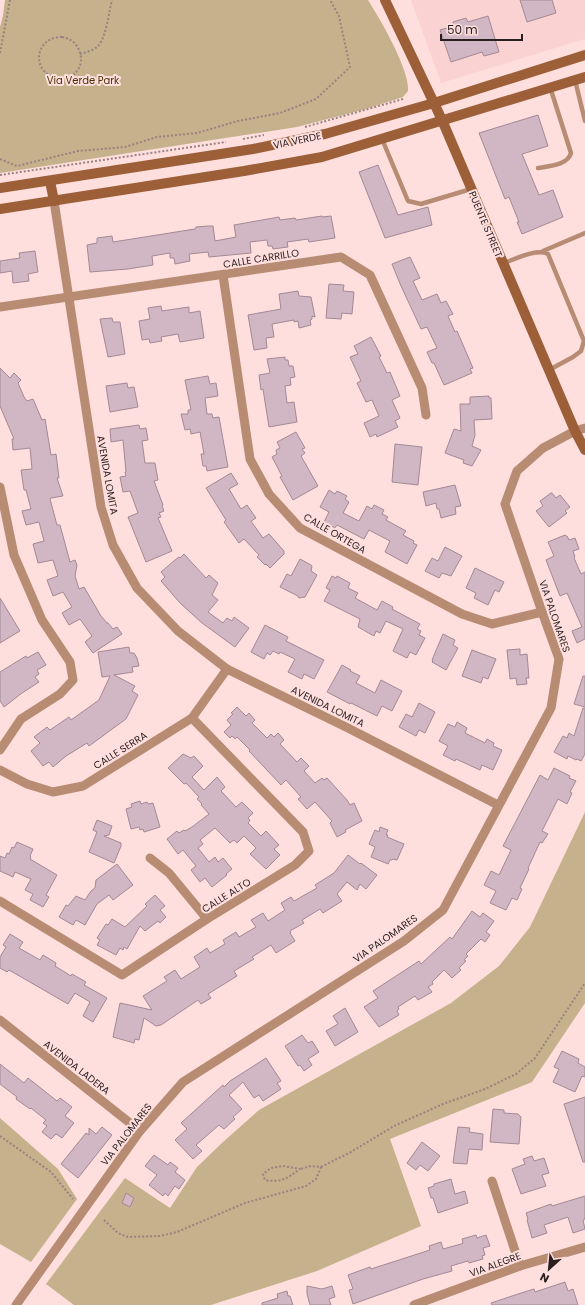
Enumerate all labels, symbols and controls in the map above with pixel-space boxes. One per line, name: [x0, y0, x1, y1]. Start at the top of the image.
scale bar: [441, 16, 522, 42]
text: 50 m: [447, 21, 478, 38]
park label: Via Verde Park: [47, 73, 120, 88]
street label: VIA VERDE: [272, 128, 323, 153]
street label: PUENTE STREET: [465, 189, 507, 260]
street label: CALLE CARRILLO: [222, 245, 300, 272]
street label: AVENIDA LOMITA: [93, 434, 122, 516]
street label: CALLE ORTEGA: [301, 509, 369, 558]
street label: VIA PALOMARES: [535, 578, 574, 655]
street label: AVENIDA LOMITA: [289, 682, 367, 731]
street label: CALLE SERRA: [91, 728, 150, 773]
street label: CALLE ALTO: [199, 874, 254, 916]
street label: VIA PALOMARES: [350, 910, 421, 966]
street label: AVENIDA LADERA: [40, 1037, 113, 1098]
street label: VIA PALOMARES: [97, 1100, 156, 1169]
street label: VIA ALEGRE: [467, 1248, 523, 1281]
north arrow: [529, 1249, 569, 1289]
text: N: [537, 1269, 552, 1287]

